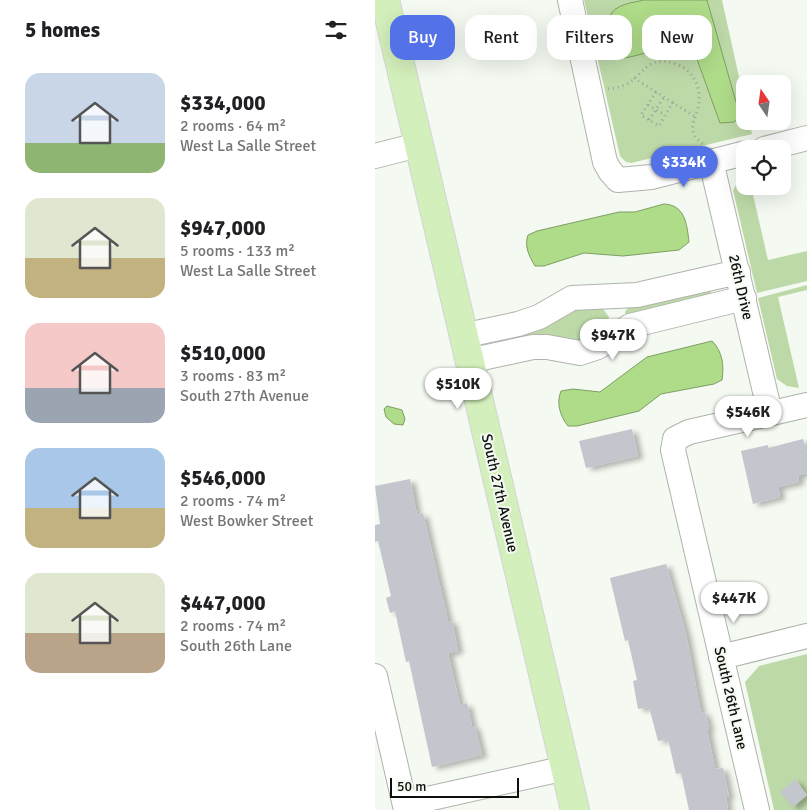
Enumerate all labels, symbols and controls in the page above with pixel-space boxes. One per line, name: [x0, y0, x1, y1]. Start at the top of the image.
chip: Buy: [390, 15, 455, 60]
chip: Rent: [465, 15, 537, 60]
chip: Filters: [547, 15, 632, 60]
chip: New: [642, 15, 712, 60]
icon: filters: [322, 16, 350, 44]
text: 5 homes: [25, 17, 100, 43]
north arrow: [736, 75, 791, 130]
map controls: [736, 75, 791, 195]
text: $334,000: [180, 90, 266, 116]
icon: home: [65, 93, 125, 153]
text: 2 rooms · 64 m²: [180, 116, 286, 136]
text: West La Salle Street: [180, 136, 316, 156]
button: locate: [736, 140, 791, 195]
pin: $334K: [649, 146, 719, 188]
text: $334K: [662, 152, 706, 172]
text: $947,000: [180, 215, 266, 241]
icon: home: [65, 218, 125, 278]
text: 5 rooms · 133 m²: [180, 241, 295, 261]
street label: 26th Drive: [725, 253, 757, 321]
text: West La Salle Street: [180, 261, 316, 281]
pin: $947K: [578, 318, 648, 361]
text: $947K: [591, 325, 635, 345]
text: $510,000: [180, 340, 266, 366]
icon: home: [65, 343, 125, 403]
text: 3 rooms · 83 m²: [180, 366, 286, 386]
pin: $510K: [423, 368, 493, 410]
text: $510K: [436, 374, 480, 394]
text: South 27th Avenue: [180, 386, 309, 406]
pin: $546K: [713, 396, 783, 438]
text: $546K: [726, 402, 770, 422]
street label: South 27th Avenue: [478, 432, 522, 554]
text: $546,000: [180, 465, 266, 491]
icon: home: [65, 468, 125, 528]
text: 2 rooms · 74 m²: [180, 491, 286, 511]
text: West Bowker Street: [180, 511, 313, 531]
pin: $447K: [699, 582, 769, 624]
text: $447K: [712, 588, 756, 608]
text: $447,000: [180, 590, 266, 616]
icon: home: [65, 593, 125, 653]
text: 2 rooms · 74 m²: [180, 616, 286, 636]
text: South 26th Lane: [180, 636, 292, 656]
street label: South 26th Lane: [710, 645, 752, 751]
scale bar: [390, 775, 519, 798]
text: 50 m: [397, 778, 426, 795]

